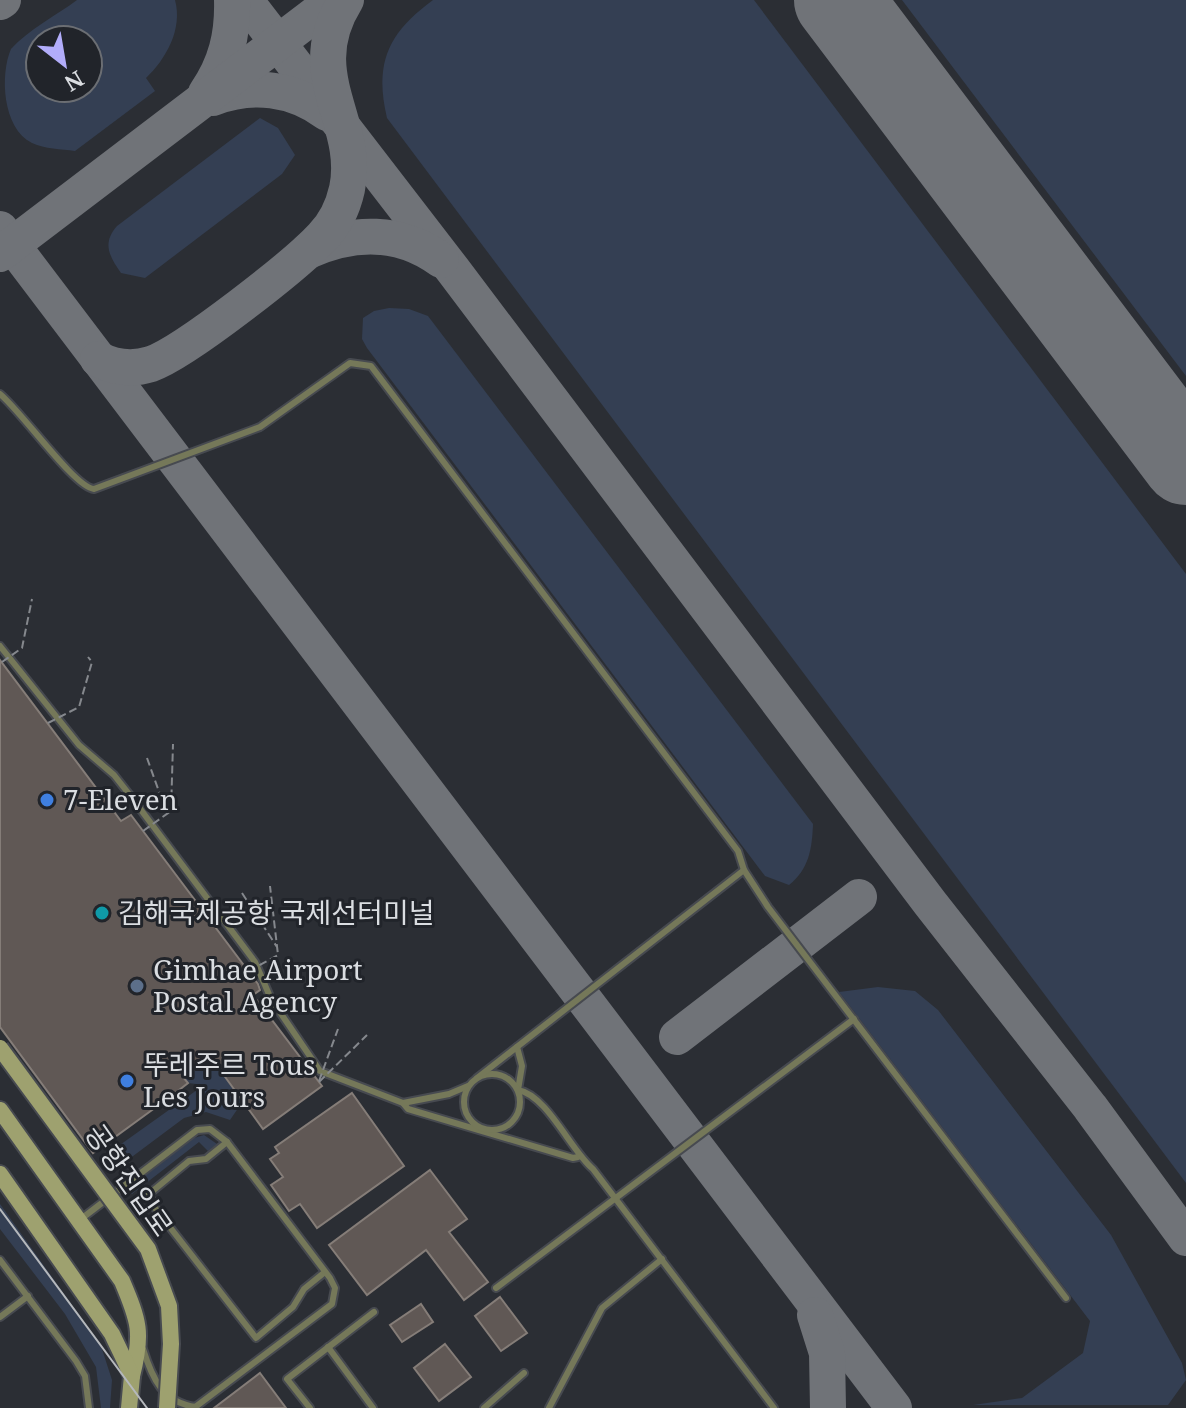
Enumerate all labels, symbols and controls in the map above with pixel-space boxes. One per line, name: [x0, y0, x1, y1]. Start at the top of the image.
north arrow: [24, 24, 104, 104]
text: N: [60, 65, 90, 99]
place label: 7-Eleven: [63, 780, 178, 818]
marker: 7-Eleven: [38, 791, 56, 809]
place label: 김해국제공항 국제선터미널: [118, 893, 434, 931]
marker: 김해국제공항 국제선터미널: [93, 904, 111, 922]
place label: Gimhae Airport Postal Agency: [153, 950, 363, 1020]
marker: Gimhae Airport Postal Agency: [128, 977, 146, 995]
place label: 뚜레주르 Tous Les Jours: [143, 1045, 316, 1115]
marker: 뚜레주르 Tous Les Jours: [118, 1072, 136, 1090]
street label: 공항진입로: [77, 1116, 182, 1243]

